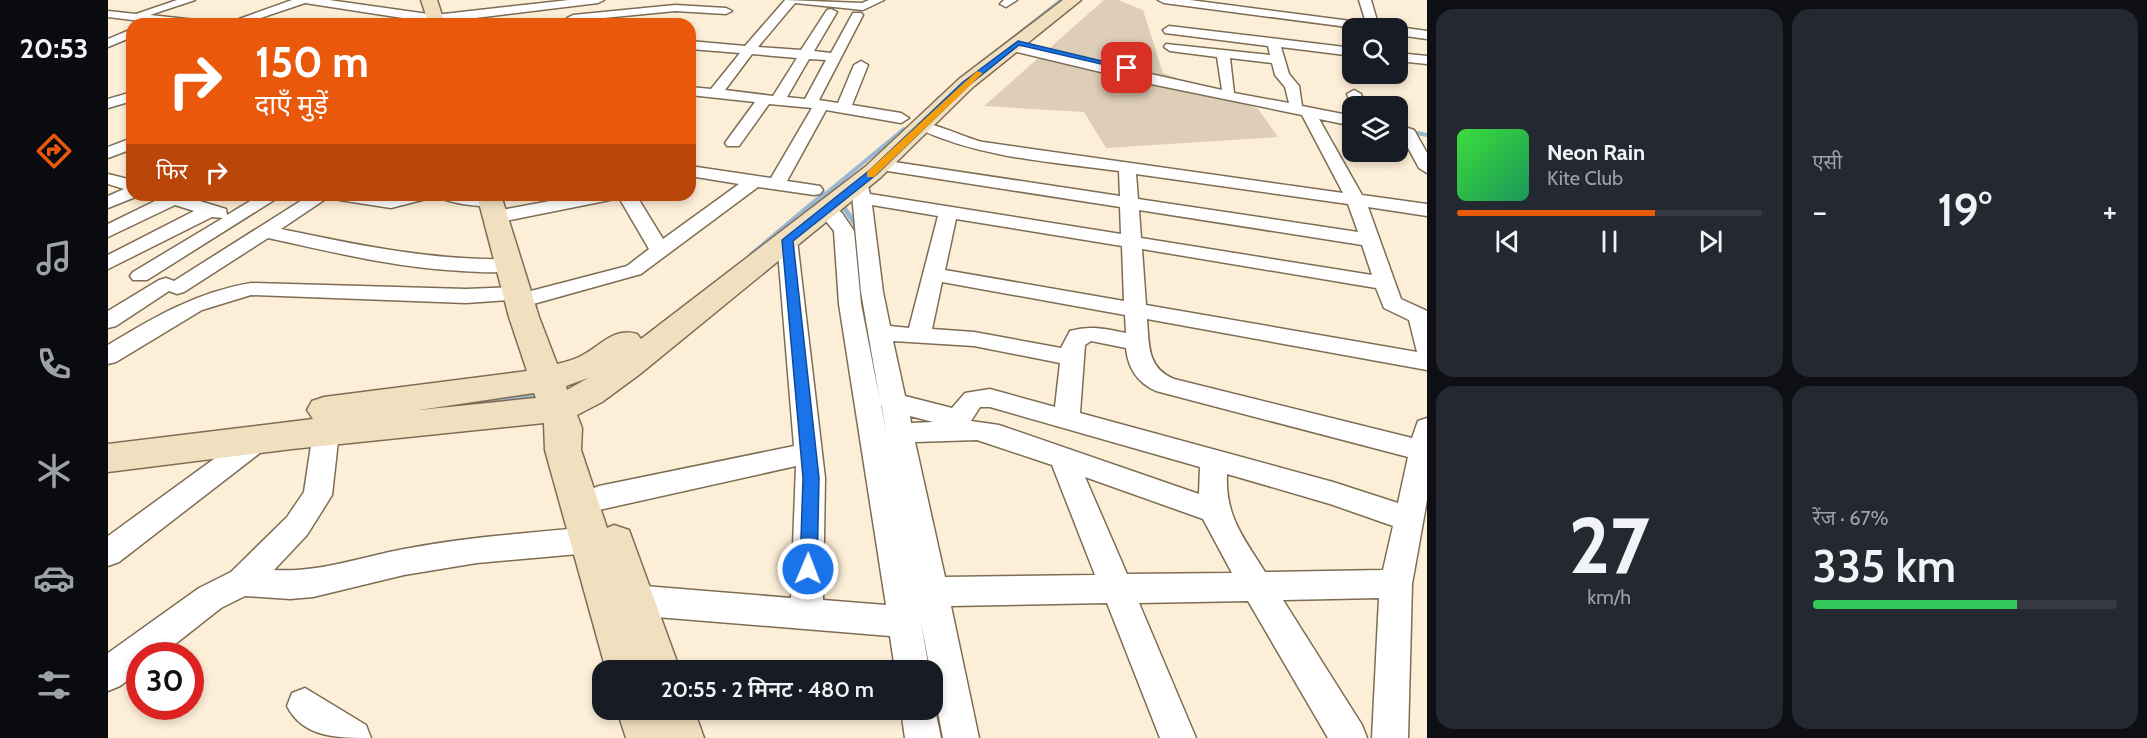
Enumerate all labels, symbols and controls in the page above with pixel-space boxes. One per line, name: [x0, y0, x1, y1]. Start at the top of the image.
map controls: [1342, 18, 1408, 162]
button: search: [1342, 18, 1408, 84]
text: 20:53: [20, 32, 88, 65]
text: 150 m: [255, 36, 369, 88]
icon: right: [156, 42, 234, 120]
pin: [1101, 42, 1152, 93]
icon: arrive: [1110, 51, 1143, 84]
text: दाएँ मुड़ें: [255, 88, 328, 121]
button: layers: [1342, 96, 1408, 162]
icon: directions: [33, 130, 75, 172]
text: Neon Rain: [1547, 139, 1645, 166]
text: एसी: [1813, 150, 1842, 174]
icon: right: [200, 156, 233, 189]
text: फिर: [156, 158, 188, 185]
text: Kite Club: [1547, 166, 1623, 190]
text: 19°: [1938, 183, 1992, 237]
text: −: [1813, 191, 1827, 231]
text: +: [2102, 191, 2117, 231]
icon: previous: [1491, 225, 1524, 258]
icon: pause: [1593, 225, 1626, 258]
icon: next: [1694, 225, 1727, 258]
icon: music: [33, 237, 75, 279]
icon: phone: [33, 343, 75, 385]
icon: climate: [33, 450, 75, 492]
text: 27: [1569, 498, 1650, 593]
text: रेंज · 67%: [1813, 506, 1889, 530]
position arrow: [776, 537, 840, 601]
text: 335 km: [1813, 539, 1956, 593]
icon: car: [33, 557, 75, 599]
text: km/h: [1587, 585, 1631, 609]
speed limit sign: 30: [126, 642, 204, 720]
icon: filters: [33, 664, 75, 706]
text: 20:55 · 2 मिनट · 480 m: [661, 676, 874, 703]

